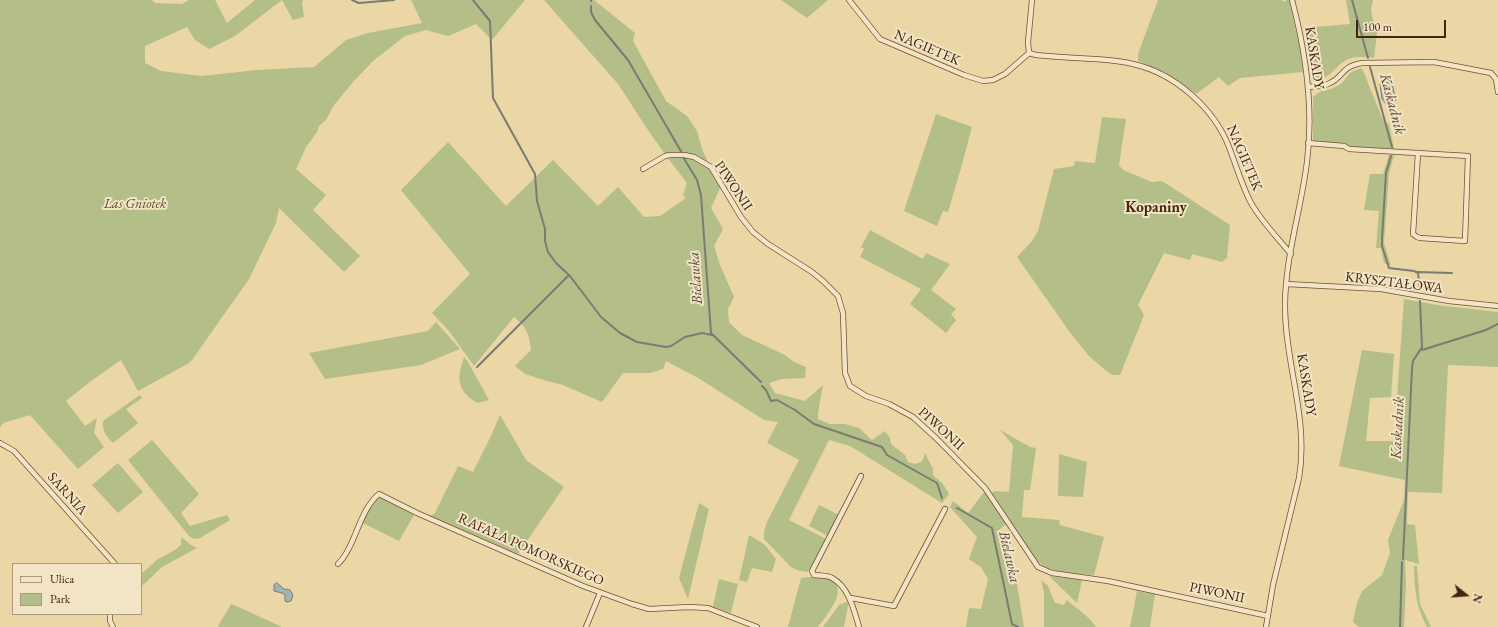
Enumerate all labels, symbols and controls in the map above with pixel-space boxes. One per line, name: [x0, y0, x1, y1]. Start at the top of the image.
scale bar: [1358, 12, 1448, 38]
text: 100 m: [1363, 19, 1392, 35]
street label: KASKADY: [1301, 25, 1327, 91]
street label: NAGIETEK: [891, 27, 963, 69]
water label: Kaskadnik: [1375, 72, 1409, 136]
street label: NAGIETEK: [1223, 122, 1265, 194]
street label: PIWONII: [710, 158, 756, 214]
park label: Las Gniotek: [104, 196, 166, 212]
district label: Kopaniny: [1125, 199, 1187, 217]
water label: Bielawka: [685, 251, 707, 305]
street label: KRYSZTAŁOWA: [1344, 269, 1444, 297]
street label: KASKADY: [1293, 352, 1319, 418]
water label: Kaskadnik: [1387, 396, 1409, 460]
street label: PIWONII: [915, 404, 967, 454]
street label: SARNIA: [43, 469, 91, 519]
street label: RAFAŁA POMORSKIEGO: [455, 510, 607, 590]
water label: Bielawka: [994, 529, 1024, 585]
legend: [12, 563, 142, 615]
text: Ulica: [50, 571, 74, 587]
north arrow: [1446, 575, 1486, 615]
street label: PIWONII: [1188, 579, 1246, 607]
text: Park: [50, 591, 70, 607]
text: N: [1469, 592, 1485, 605]

